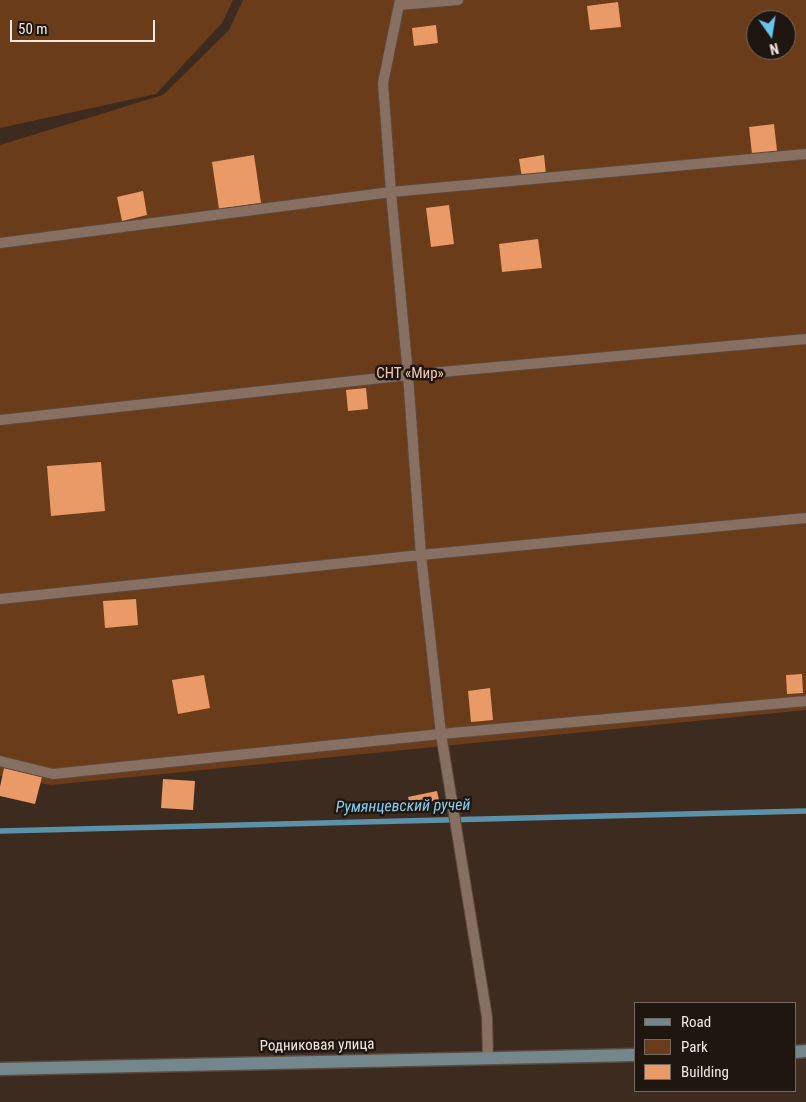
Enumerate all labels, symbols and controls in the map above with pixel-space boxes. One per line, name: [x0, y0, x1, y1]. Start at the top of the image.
scale bar: [12, 10, 158, 42]
north arrow: [746, 10, 796, 60]
text: 50 m: [18, 20, 48, 38]
text: N: [768, 40, 780, 57]
park label: СНТ «Мир»: [376, 365, 444, 383]
water label: Румянцевский ручей: [336, 796, 470, 818]
legend: [634, 1002, 796, 1092]
text: Road: [681, 1013, 711, 1031]
street label: Родниковая улица: [259, 1036, 375, 1056]
text: Park: [681, 1038, 708, 1056]
text: Building: [681, 1063, 729, 1081]

